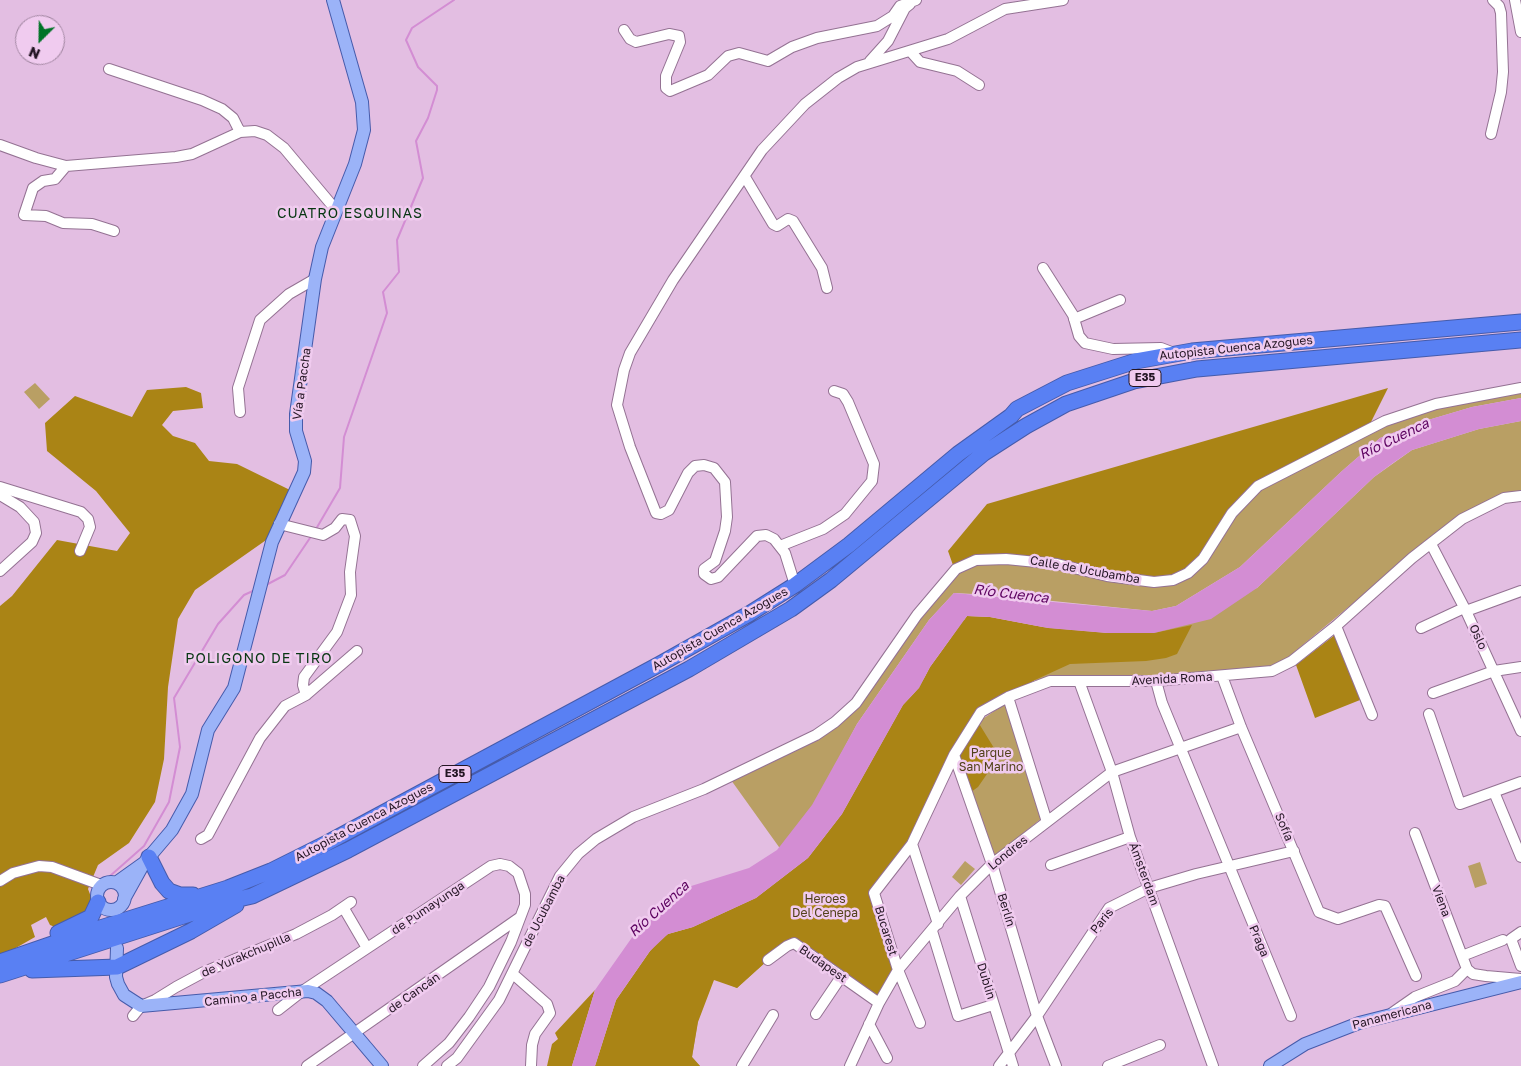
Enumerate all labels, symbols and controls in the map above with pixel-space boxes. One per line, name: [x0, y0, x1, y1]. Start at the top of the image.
north arrow: [15, 15, 65, 65]
text: N: [26, 43, 43, 63]
district label: CUATRO ESQUINAS: [275, 206, 425, 222]
street label: Autopista Cuenca Azogues: [1159, 333, 1313, 363]
street label: Vía a Paccha: [290, 347, 314, 421]
road number: E35: [1129, 369, 1161, 386]
water label: Río Cuenca: [1356, 415, 1432, 463]
street label: Calle de Ucubamba: [1029, 553, 1141, 587]
water label: Río Cuenca: [973, 581, 1049, 607]
street label: Autopista Cuenca Azogues: [650, 584, 790, 674]
street label: Oslo: [1466, 622, 1490, 652]
district label: POLIGONO DE TIRO: [183, 651, 335, 667]
street label: Avenida Roma: [1131, 670, 1213, 688]
park label: Parque San Marino: [959, 746, 1023, 774]
road number: E35: [439, 766, 471, 782]
street label: Autopista Cuenca Azogues: [293, 779, 435, 865]
street label: Sofía: [1272, 811, 1296, 843]
street label: Londres: [985, 833, 1031, 873]
street label: Ámsterdam: [1126, 840, 1162, 908]
street label: de Ucubamba: [520, 873, 568, 949]
street label: de Pumayunga: [389, 878, 467, 938]
water label: Río Cuenca: [625, 878, 693, 940]
street label: Viena: [1428, 883, 1454, 919]
park label: Heroes Del Cenepa: [792, 892, 858, 920]
street label: Berlín: [994, 892, 1018, 928]
street label: Bucarest: [872, 904, 900, 958]
street label: Paris: [1087, 905, 1117, 937]
street label: Praga: [1246, 923, 1272, 959]
street label: de Yurakchupilla: [199, 930, 293, 980]
street label: Budapest: [796, 942, 850, 986]
street label: Dublin: [974, 961, 998, 1001]
street label: de Cancán: [385, 970, 443, 1016]
street label: Camino a Paccha: [204, 985, 302, 1009]
street label: Panamericana: [1351, 997, 1433, 1033]

